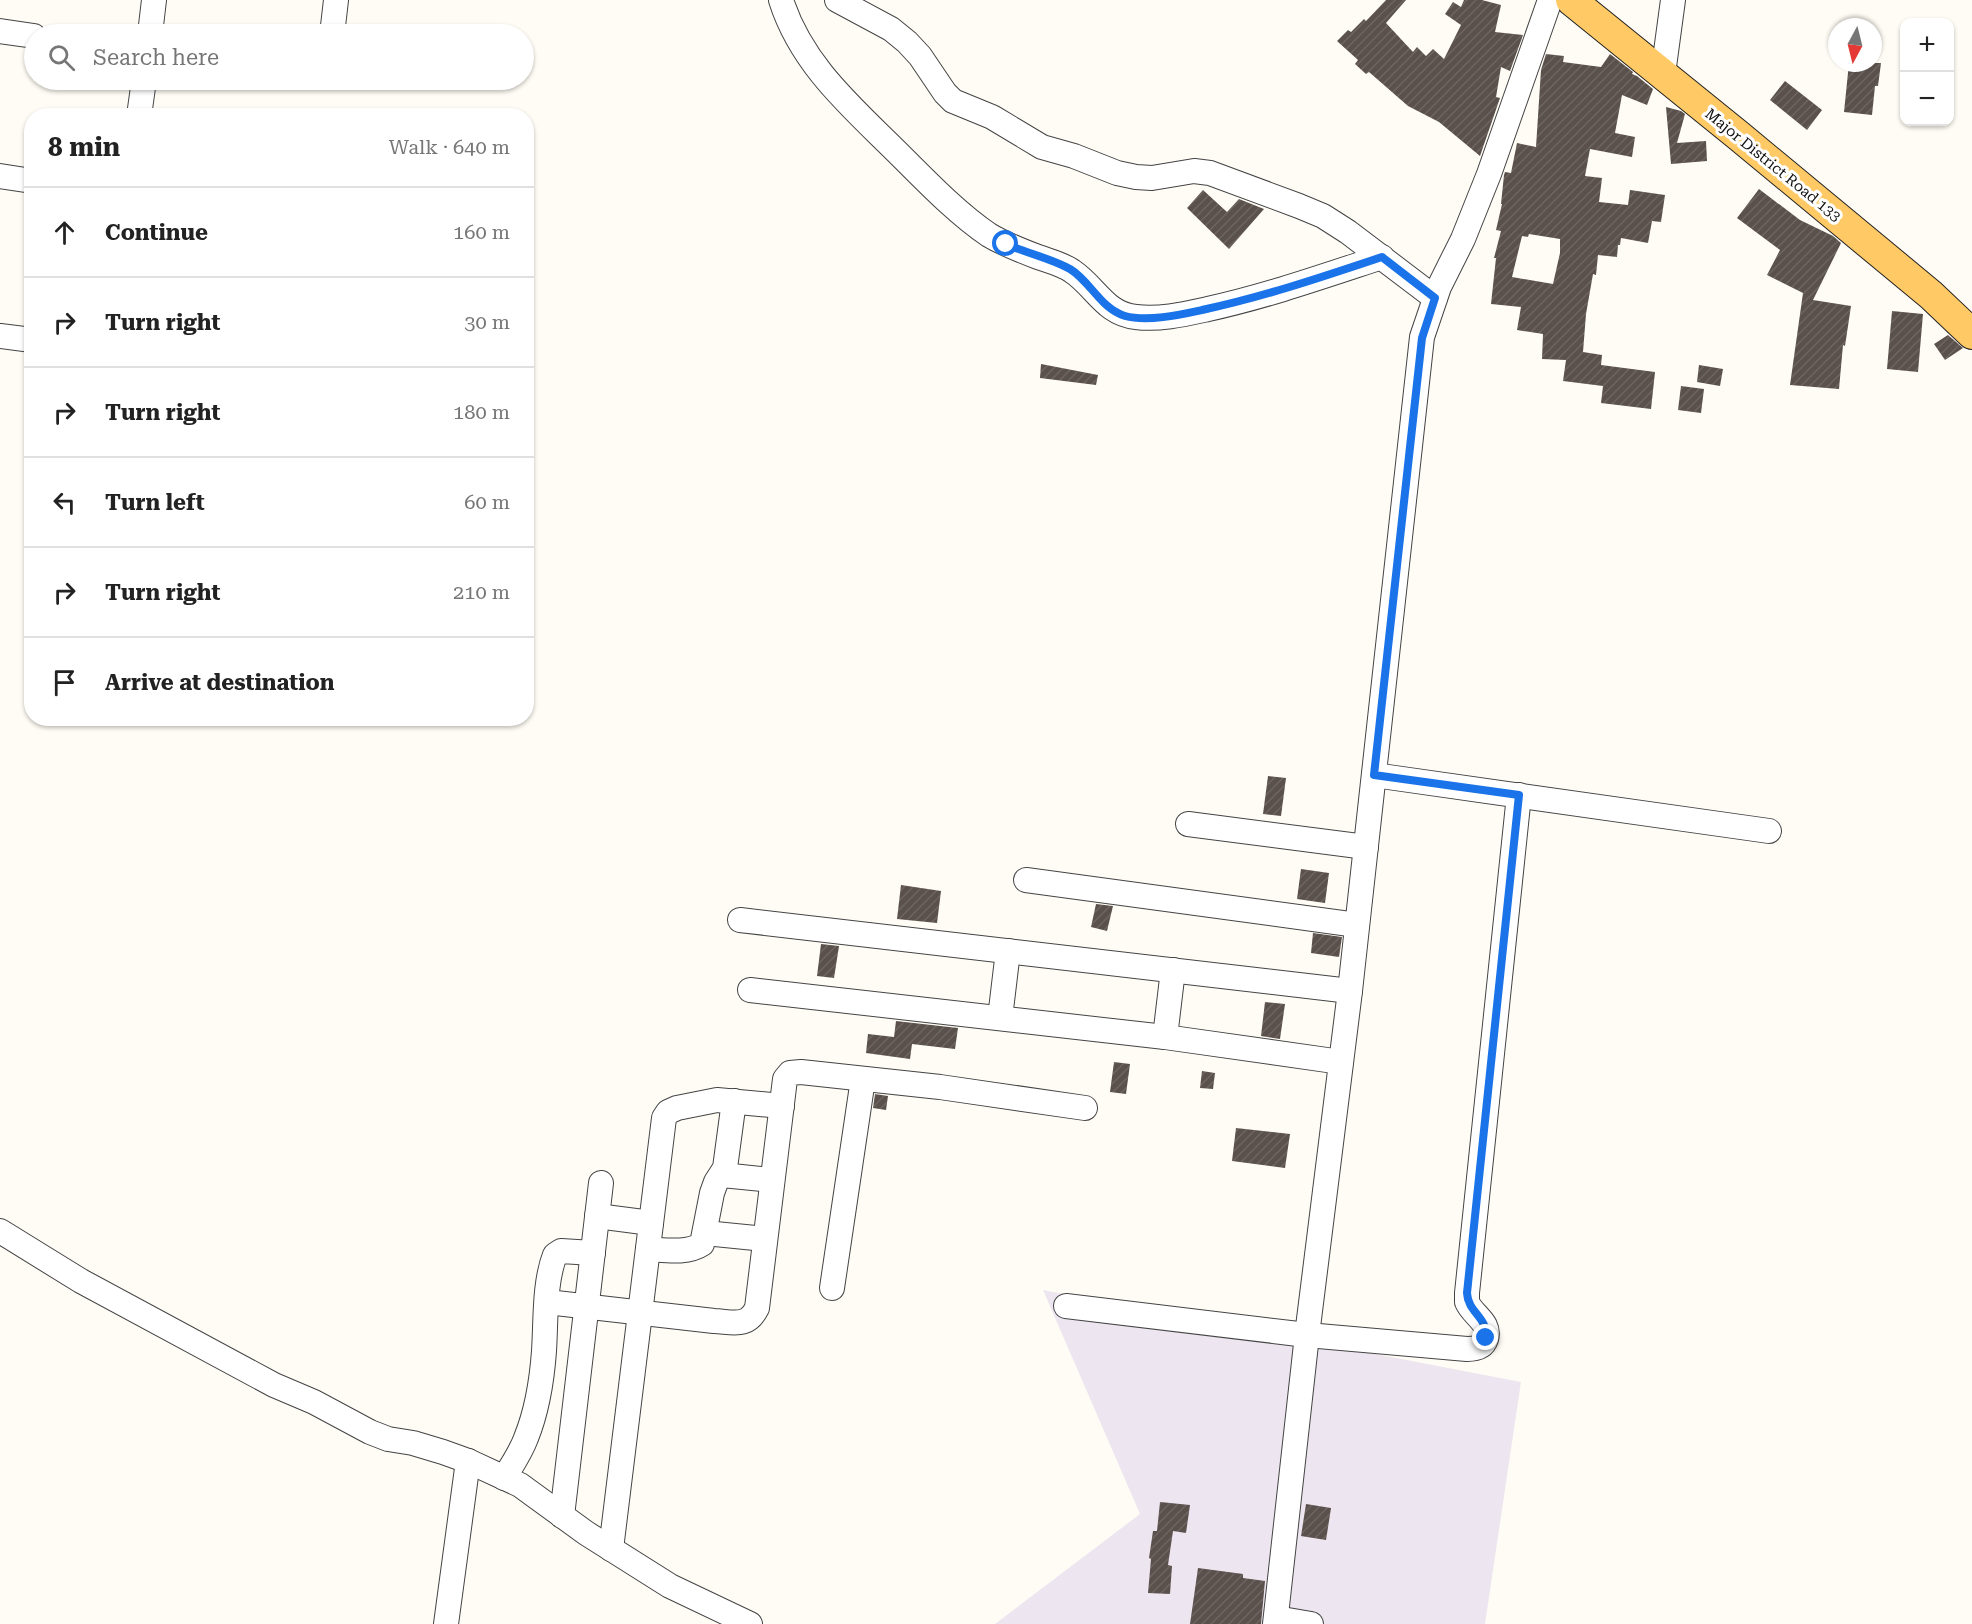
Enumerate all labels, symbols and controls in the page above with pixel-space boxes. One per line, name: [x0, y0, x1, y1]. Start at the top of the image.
north arrow: [1828, 18, 1882, 72]
map controls: [1900, 18, 1954, 126]
button: +: [1900, 18, 1954, 72]
search box: [24, 24, 534, 90]
icon: search: [45, 41, 78, 74]
text: Search here: [93, 45, 219, 70]
button: −: [1900, 72, 1954, 126]
street label: Major District Road 133: [1701, 105, 1845, 225]
text: 8 min: [48, 132, 120, 162]
text: Walk · 640 m: [389, 135, 510, 159]
icon: ahead: [48, 216, 81, 249]
text: Continue: [105, 220, 208, 245]
text: 160 m: [453, 220, 510, 244]
route start: [992, 230, 1018, 256]
icon: right: [48, 306, 81, 339]
text: Turn right: [105, 310, 220, 335]
text: 30 m: [464, 310, 510, 334]
icon: right: [48, 396, 81, 429]
text: Turn right: [105, 400, 220, 425]
text: 180 m: [453, 400, 510, 424]
icon: left: [48, 486, 81, 519]
text: Turn left: [105, 490, 205, 515]
text: 60 m: [464, 490, 510, 514]
icon: right: [48, 576, 81, 609]
text: Turn right: [105, 580, 220, 605]
text: 210 m: [453, 580, 510, 604]
icon: arrive: [48, 666, 81, 699]
text: Arrive at destination: [105, 670, 334, 695]
route end: [1472, 1324, 1498, 1350]

